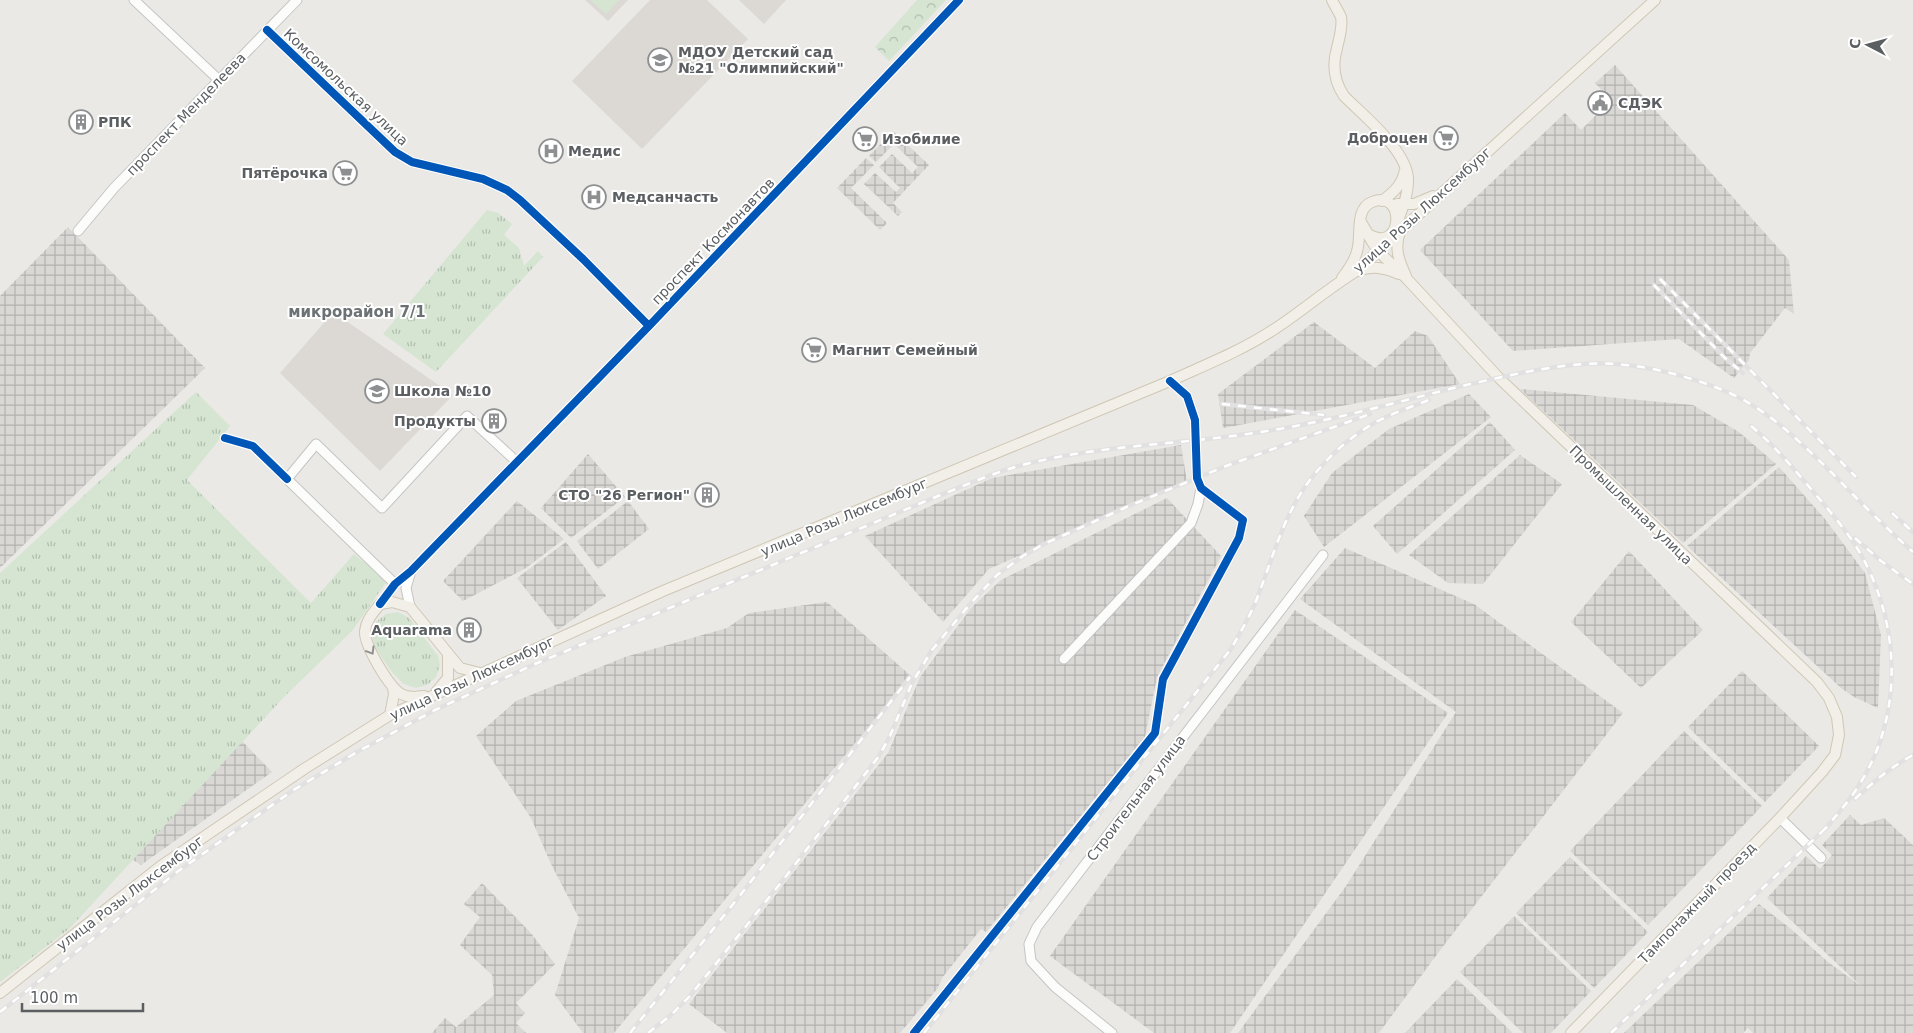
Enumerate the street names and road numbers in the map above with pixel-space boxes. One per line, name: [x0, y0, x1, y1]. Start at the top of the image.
street label: Комсомольская улица: [281, 25, 411, 149]
street label: проспект Менделеева: [123, 49, 249, 179]
street label: улица Розы Люксембург: [1350, 144, 1494, 276]
street label: проспект Космонавтов: [648, 175, 778, 307]
street label: Промышленная улица: [1566, 442, 1696, 568]
street label: улица Розы Люксембург: [758, 475, 930, 559]
street label: улица Розы Люксембург: [387, 633, 557, 723]
street label: Строительная улица: [1083, 732, 1189, 864]
street label: улица Розы Люксембург: [53, 833, 207, 953]
street label: Тампонажный проезд: [1634, 839, 1759, 967]

